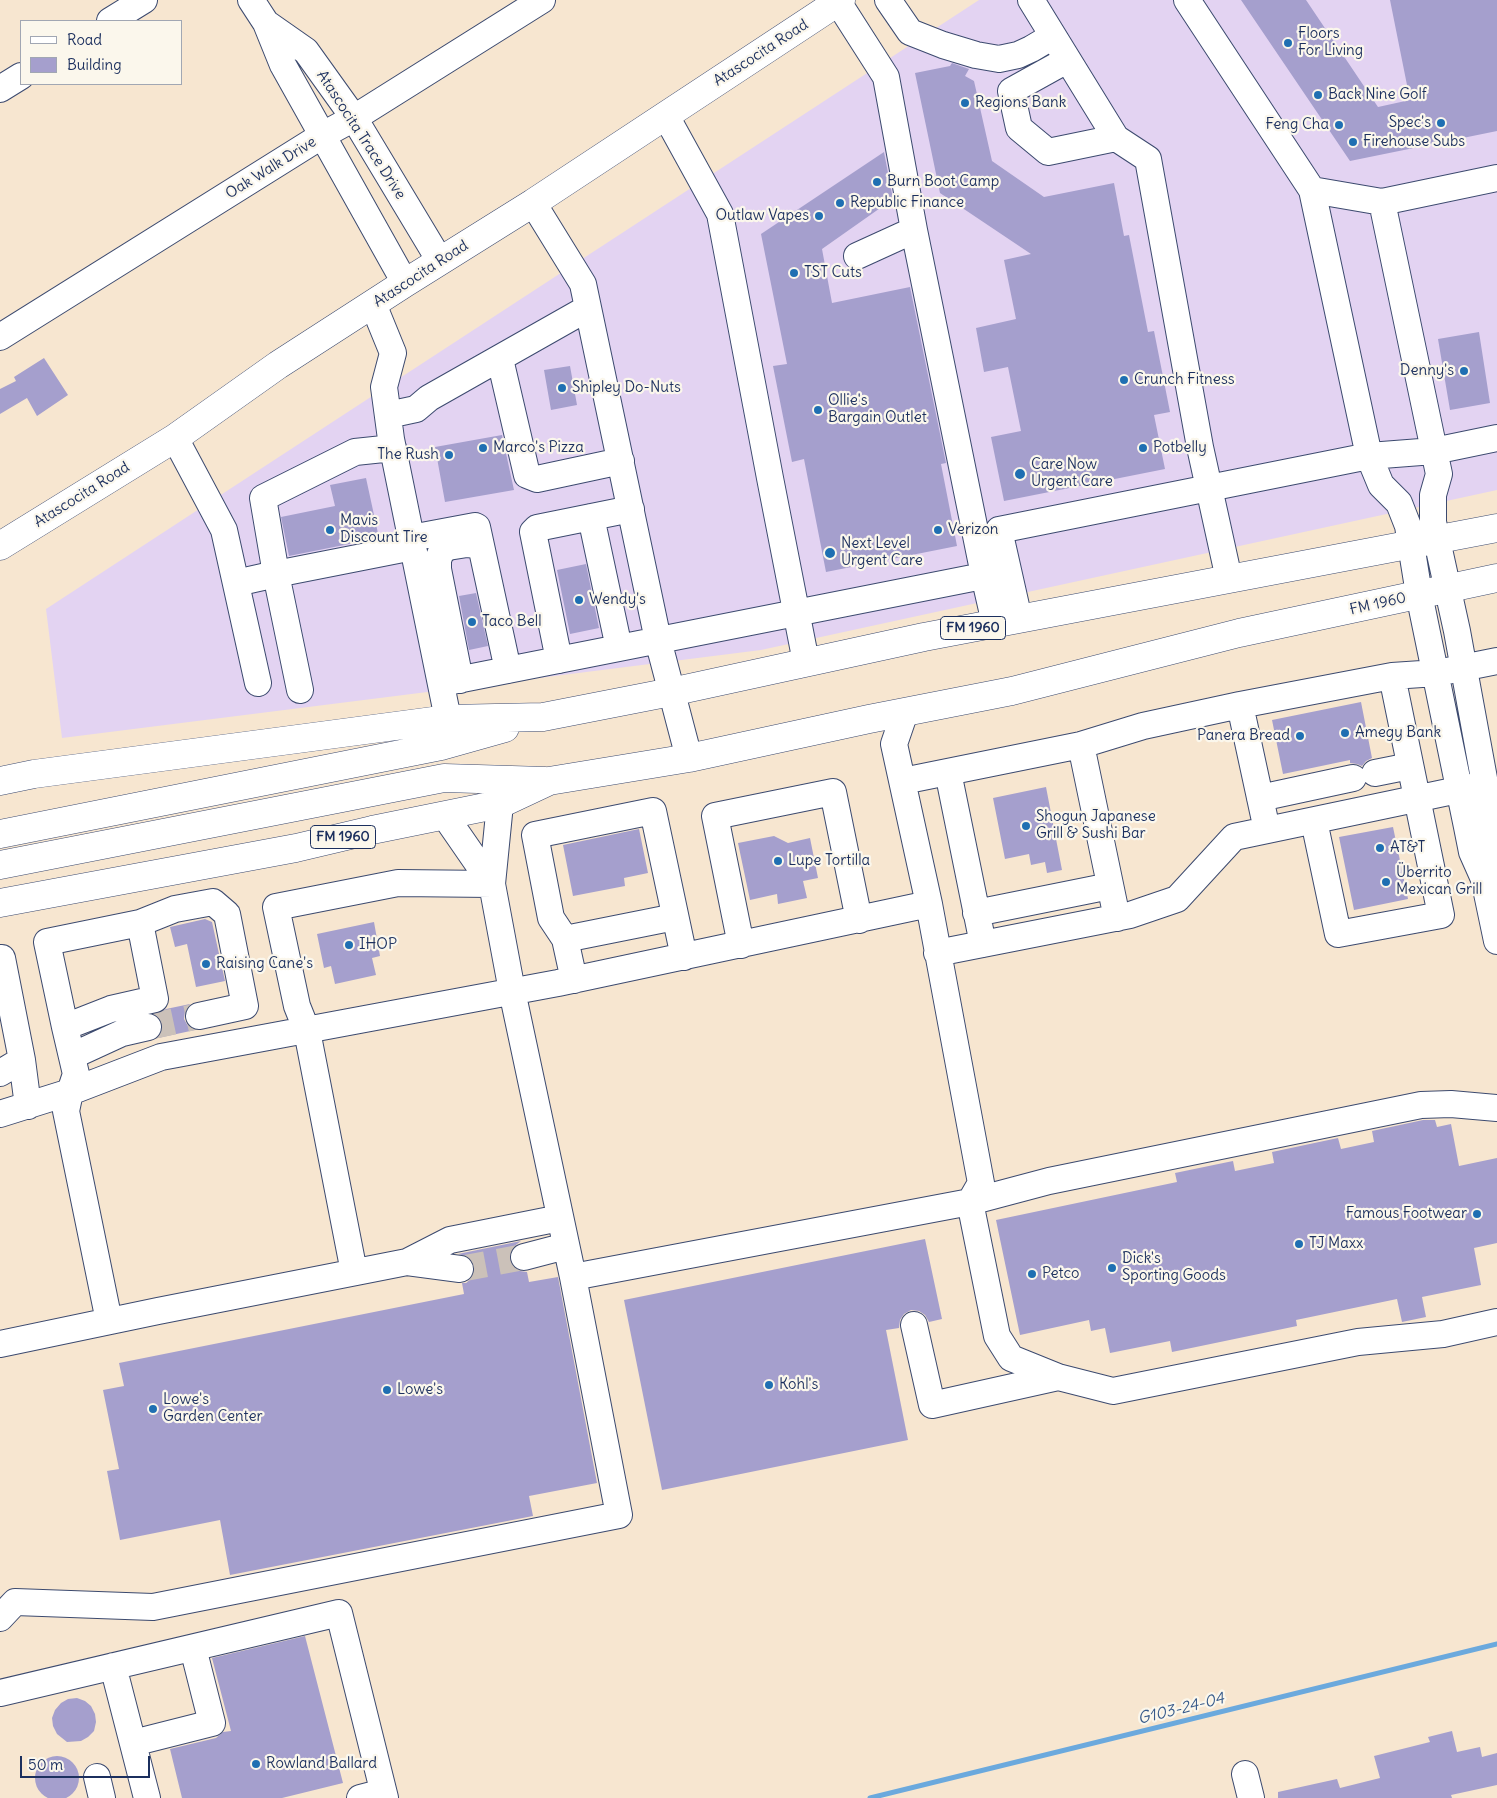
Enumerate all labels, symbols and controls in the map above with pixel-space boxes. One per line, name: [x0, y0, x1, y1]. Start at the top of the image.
street label: Atascocita Road: [710, 16, 812, 90]
legend: [20, 20, 182, 85]
place label: Floors For Living: [1298, 25, 1363, 60]
text: Road: [67, 30, 102, 49]
marker: Floors For Living: [1282, 37, 1294, 49]
text: Building: [67, 55, 122, 74]
street label: Atascocita Trace Drive: [313, 67, 409, 203]
place label: Back Nine Golf: [1328, 86, 1427, 104]
marker: Back Nine Golf: [1312, 89, 1324, 101]
place label: Regions Bank: [975, 94, 1066, 112]
marker: Regions Bank: [959, 97, 971, 109]
place label: Spec's: [1389, 114, 1431, 132]
place label: Feng Cha: [1266, 116, 1329, 134]
marker: Spec's: [1435, 117, 1447, 129]
marker: Feng Cha: [1333, 119, 1345, 131]
street label: Oak Walk Drive: [222, 133, 320, 203]
place label: Firehouse Subs: [1363, 133, 1465, 151]
marker: Firehouse Subs: [1347, 136, 1359, 148]
place label: Burn Boot Camp: [887, 173, 999, 191]
marker: Burn Boot Camp: [871, 176, 883, 188]
place label: Republic Finance: [850, 194, 964, 212]
marker: Republic Finance: [834, 197, 846, 209]
place label: Outlaw Vapes: [716, 207, 809, 225]
marker: Outlaw Vapes: [813, 210, 825, 222]
street label: Atascocita Road: [370, 237, 472, 311]
place label: TST Cuts: [804, 264, 862, 282]
marker: TST Cuts: [788, 267, 800, 279]
place label: Denny's: [1400, 362, 1454, 380]
marker: Denny's: [1458, 365, 1470, 377]
place label: Crunch Fitness: [1134, 371, 1235, 389]
marker: Crunch Fitness: [1118, 374, 1130, 386]
place label: Shipley Do-Nuts: [572, 379, 681, 397]
marker: Shipley Do-Nuts: [556, 382, 568, 394]
place label: Ollie's Bargain Outlet: [828, 392, 927, 427]
marker: Ollie's Bargain Outlet: [812, 404, 824, 416]
place label: Marco's Pizza: [493, 439, 584, 457]
place label: Potbelly: [1153, 439, 1207, 457]
marker: Marco's Pizza: [477, 442, 489, 454]
marker: Potbelly: [1137, 442, 1149, 454]
place label: The Rush: [377, 446, 439, 464]
marker: The Rush: [443, 449, 455, 461]
place label: Care Now Urgent Care: [1031, 456, 1113, 491]
street label: Atascocita Road: [31, 458, 133, 532]
marker: Care Now Urgent Care: [1013, 467, 1027, 481]
place label: Mavis Discount Tire: [340, 512, 428, 547]
place label: Verizon: [948, 521, 999, 539]
marker: Mavis Discount Tire: [324, 524, 336, 536]
marker: Verizon: [932, 524, 944, 536]
place label: Next Level Urgent Care: [841, 535, 923, 570]
marker: Next Level Urgent Care: [823, 546, 837, 560]
street label: FM 1960: [1348, 589, 1408, 619]
place label: Wendy's: [589, 591, 646, 609]
marker: Wendy's: [573, 594, 585, 606]
place label: Taco Bell: [482, 613, 541, 631]
marker: Taco Bell: [466, 616, 478, 628]
road number: FM 1960: [940, 616, 1006, 640]
place label: Amegy Bank: [1355, 724, 1441, 742]
place label: Panera Bread: [1197, 727, 1290, 745]
marker: Amegy Bank: [1339, 727, 1351, 739]
marker: Panera Bread: [1294, 730, 1306, 742]
place label: Shogun Japanese Grill & Sushi Bar: [1036, 808, 1156, 843]
marker: Shogun Japanese Grill & Sushi Bar: [1020, 820, 1032, 832]
road number: FM 1960: [310, 826, 376, 849]
place label: AT&T: [1390, 839, 1425, 857]
marker: AT&T: [1374, 842, 1386, 854]
place label: Lupe Tortilla: [788, 852, 870, 870]
marker: Lupe Tortilla: [772, 855, 784, 867]
place label: Überrito Mexican Grill: [1396, 864, 1482, 899]
marker: Überrito Mexican Grill: [1380, 876, 1392, 888]
place label: IHOP: [359, 936, 397, 954]
marker: IHOP: [343, 939, 355, 951]
place label: Raising Cane's: [216, 955, 313, 973]
marker: Raising Cane's: [200, 958, 212, 970]
place label: Famous Footwear: [1346, 1205, 1467, 1223]
marker: Famous Footwear: [1471, 1208, 1483, 1220]
place label: TJ Maxx: [1309, 1235, 1363, 1253]
marker: TJ Maxx: [1293, 1238, 1305, 1250]
place label: Dick's Sporting Goods: [1122, 1250, 1226, 1285]
marker: Dick's Sporting Goods: [1106, 1262, 1118, 1274]
place label: Petco: [1042, 1265, 1080, 1283]
marker: Petco: [1026, 1268, 1038, 1280]
place label: Kohl's: [779, 1376, 818, 1394]
marker: Kohl's: [763, 1379, 775, 1391]
place label: Lowe's: [397, 1381, 443, 1399]
marker: Lowe's: [381, 1384, 393, 1396]
place label: Lowe's Garden Center: [163, 1391, 263, 1426]
marker: Lowe's Garden Center: [147, 1403, 159, 1415]
water label: G103-24-04: [1136, 1689, 1226, 1729]
scale bar: [22, 1746, 152, 1778]
text: 50 m: [28, 1755, 63, 1774]
place label: Rowland Ballard: [266, 1755, 377, 1773]
marker: Rowland Ballard: [250, 1758, 262, 1770]

